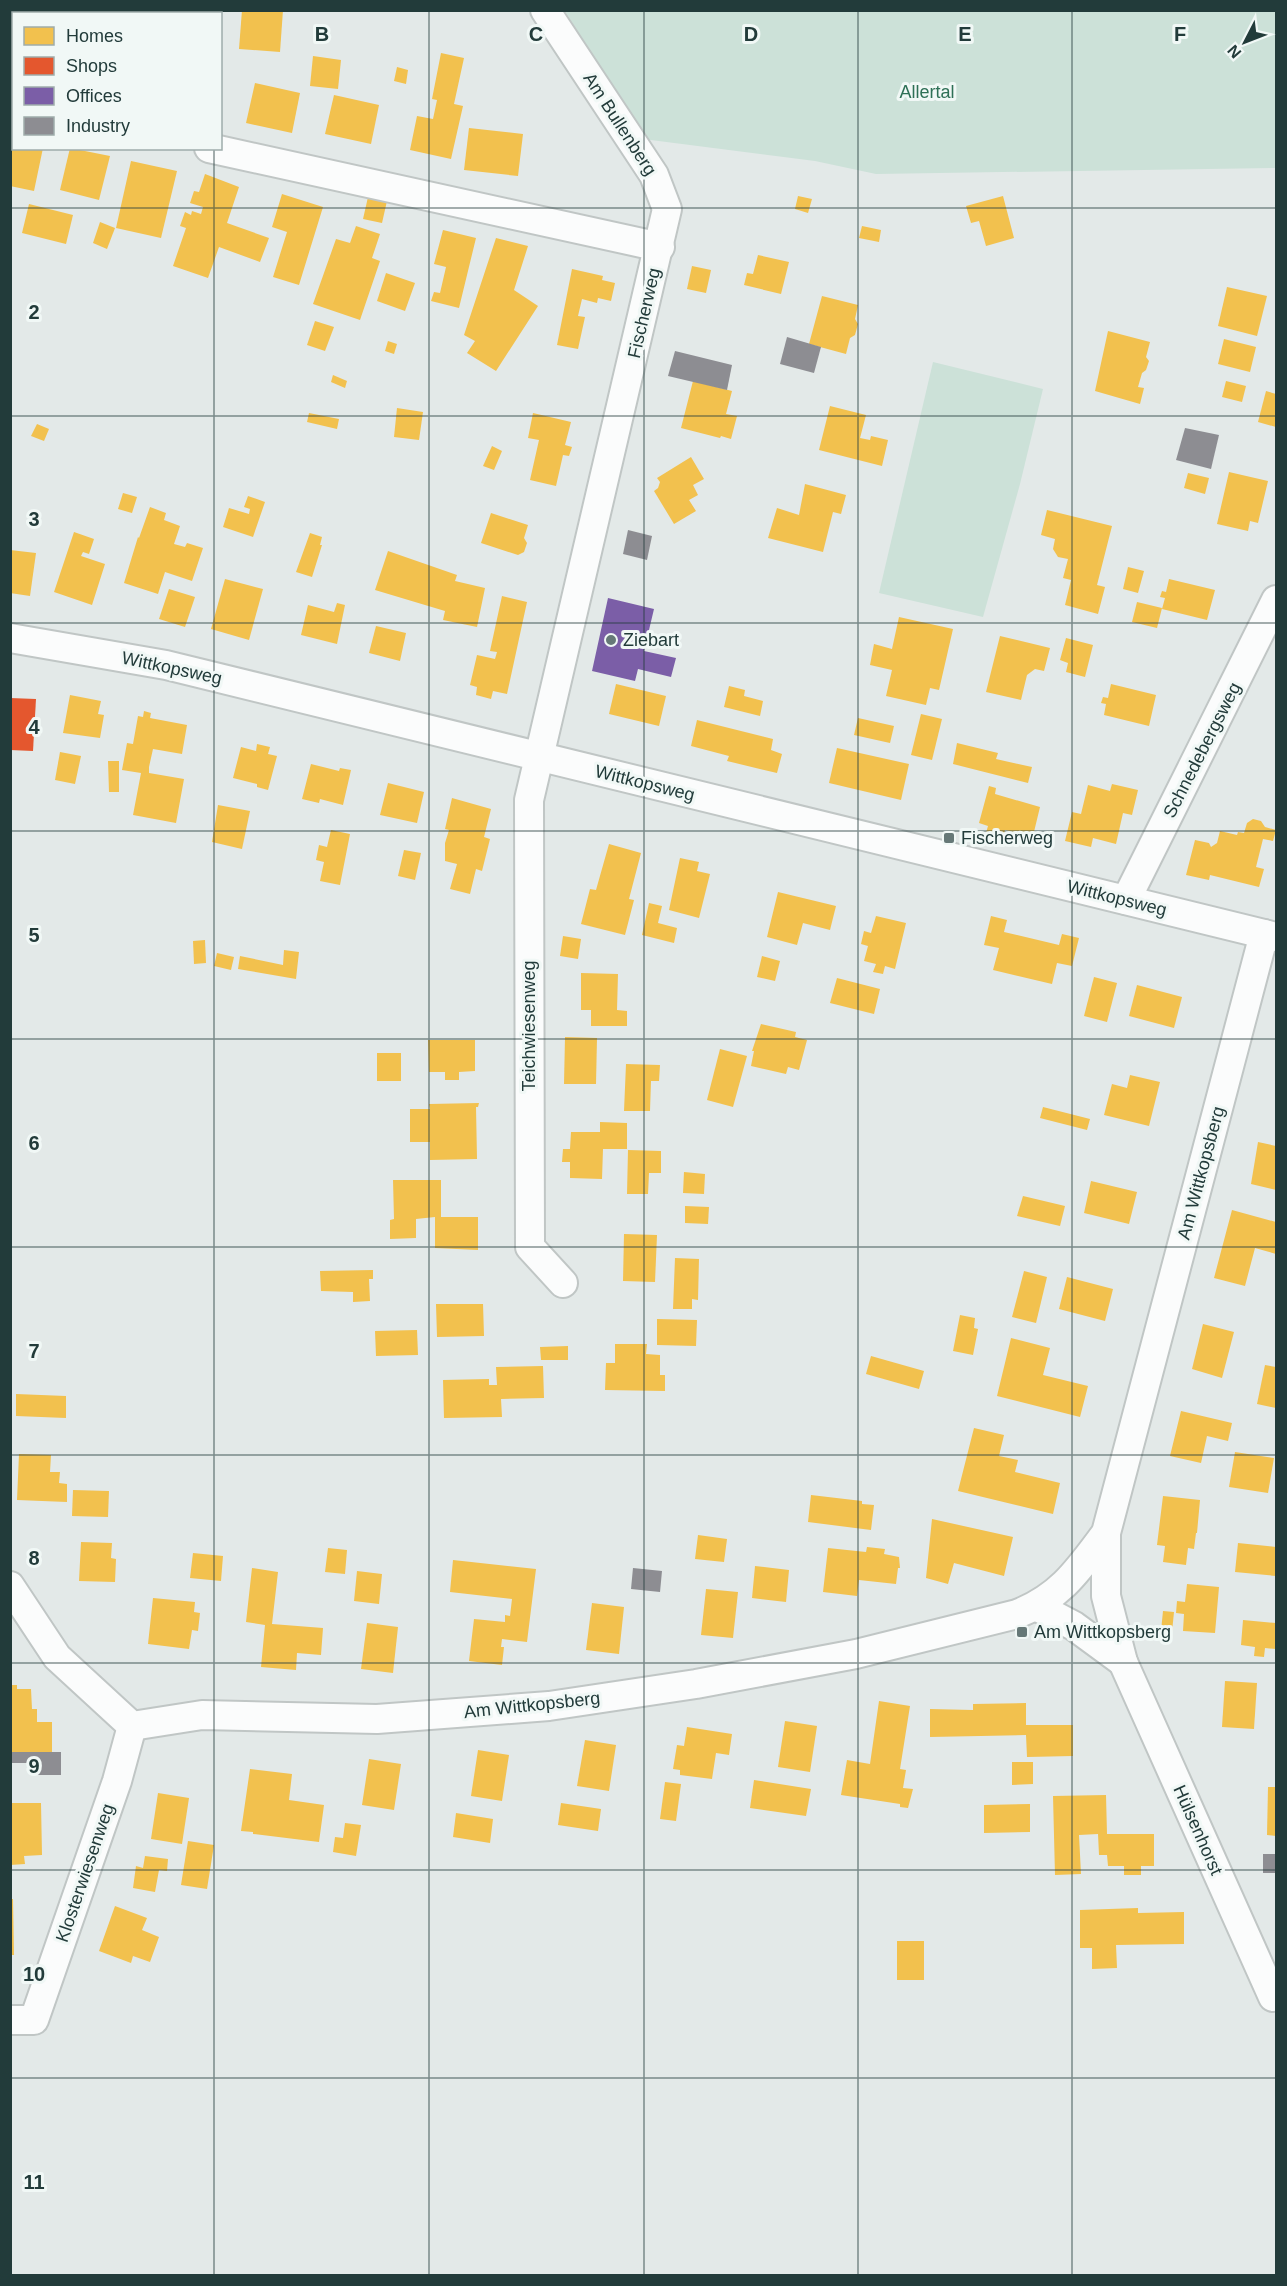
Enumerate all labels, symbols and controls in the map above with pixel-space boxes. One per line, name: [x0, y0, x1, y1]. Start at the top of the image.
legend: [12, 12, 222, 150]
north arrow: [1215, 12, 1275, 72]
text: B: [315, 23, 329, 45]
text: C: [529, 23, 543, 45]
text: D: [744, 23, 758, 45]
text: E: [958, 23, 972, 45]
text: F: [1174, 23, 1186, 45]
text: Homes: [66, 26, 123, 46]
text: N: [1224, 42, 1244, 62]
text: Shops: [66, 56, 117, 76]
street label: Am Bullenberg: [579, 69, 661, 179]
park label: Allertal: [899, 82, 955, 102]
text: Offices: [66, 86, 122, 106]
text: Industry: [66, 116, 130, 136]
street label: Fischerweg: [624, 266, 664, 360]
text: 2: [28, 301, 40, 323]
text: 3: [28, 508, 40, 530]
place label: Ziebart: [623, 630, 679, 650]
marker: Ziebart: [604, 633, 618, 647]
street label: Wittkopsweg: [120, 648, 224, 688]
street label: Schnedebergsweg: [1159, 679, 1245, 821]
text: 4: [28, 716, 40, 738]
street label: Wittkopsweg: [593, 761, 697, 805]
place label: Fischerweg: [961, 828, 1053, 848]
marker: Fischerweg: [942, 831, 956, 845]
street label: Wittkopsweg: [1065, 876, 1169, 920]
text: 5: [28, 924, 40, 946]
street label: Teichwiesenweg: [519, 960, 539, 1092]
street label: Am Wittkopsberg: [1174, 1104, 1228, 1242]
text: 6: [28, 1132, 40, 1154]
text: 7: [28, 1340, 40, 1362]
text: 8: [28, 1547, 40, 1569]
place label: Am Wittkopsberg: [1034, 1622, 1171, 1642]
marker: Am Wittkopsberg: [1015, 1625, 1029, 1639]
street label: Am Wittkopsberg: [463, 1688, 601, 1722]
text: 9: [28, 1755, 40, 1777]
street label: Hülsenhorst: [1169, 1782, 1227, 1878]
street label: Klosterwiesenweg: [52, 1801, 118, 1945]
text: 10: [23, 1963, 45, 1985]
text: 11: [23, 2171, 45, 2193]

